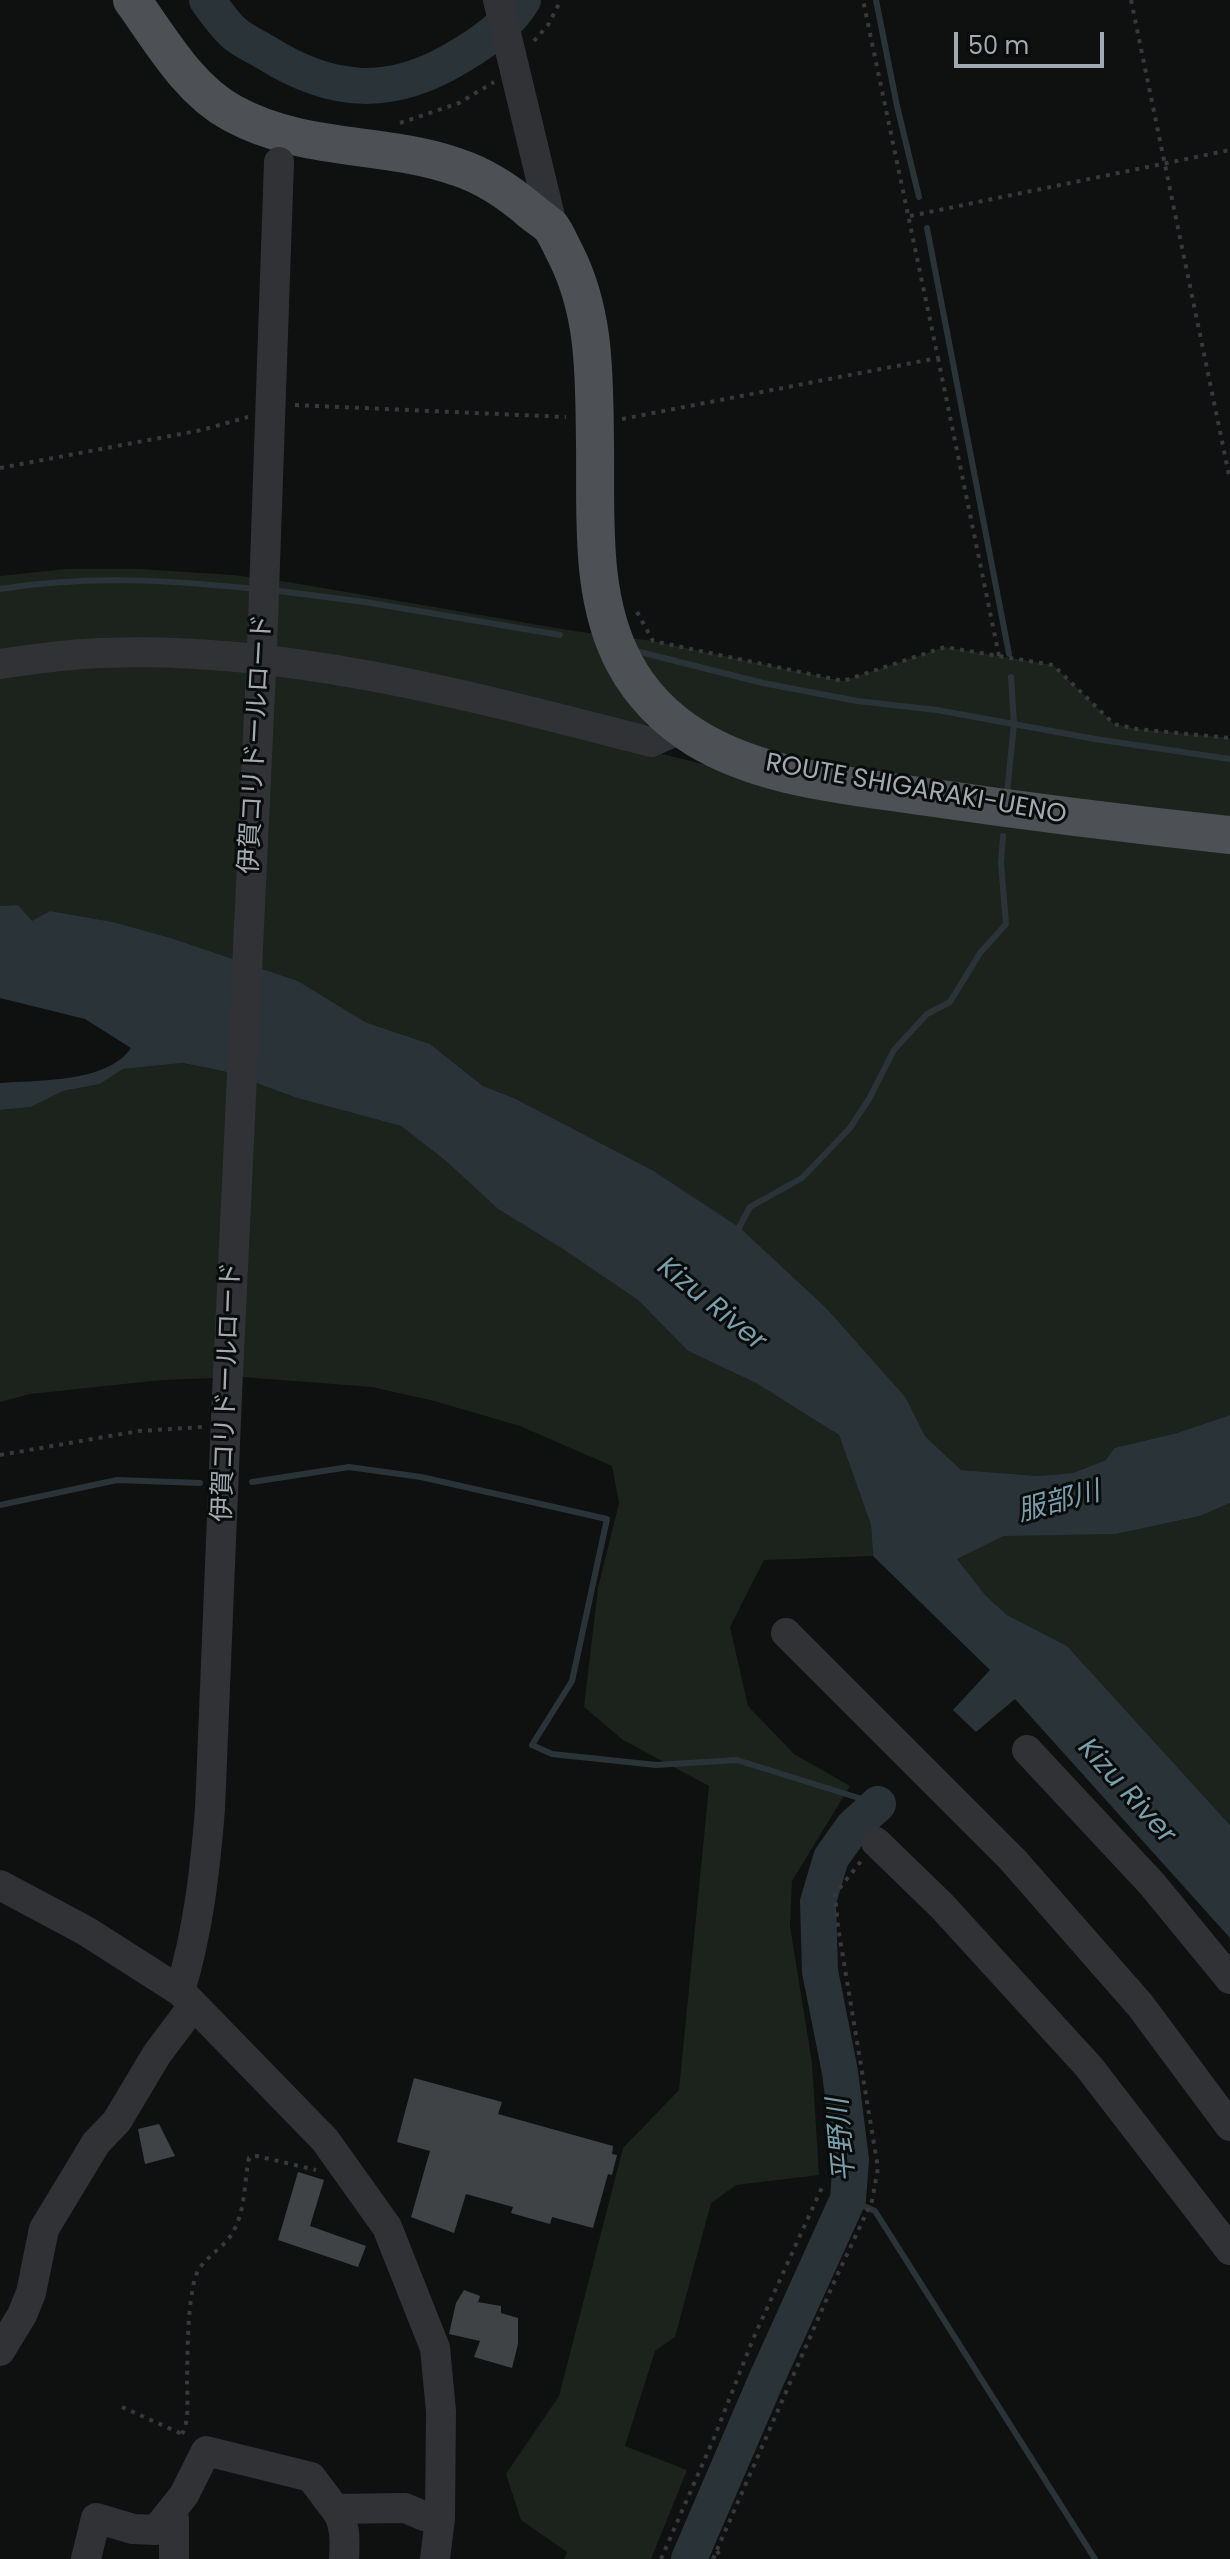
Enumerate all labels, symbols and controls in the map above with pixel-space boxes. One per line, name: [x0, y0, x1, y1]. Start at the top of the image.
scale bar: [958, 16, 1108, 66]
text: 50 m: [968, 29, 1029, 62]
street label: 伊賀コリドールロード: [235, 613, 279, 875]
street label: ROUTE SHIGARAKI-UENO: [763, 748, 1069, 832]
water label: Kizu River: [650, 1251, 772, 1359]
street label: 伊賀コリドールロード: [208, 1262, 248, 1522]
water label: 服部川: [1014, 1476, 1104, 1530]
water label: Kizu River: [1070, 1732, 1182, 1852]
water label: 平野川: [823, 2097, 863, 2183]

